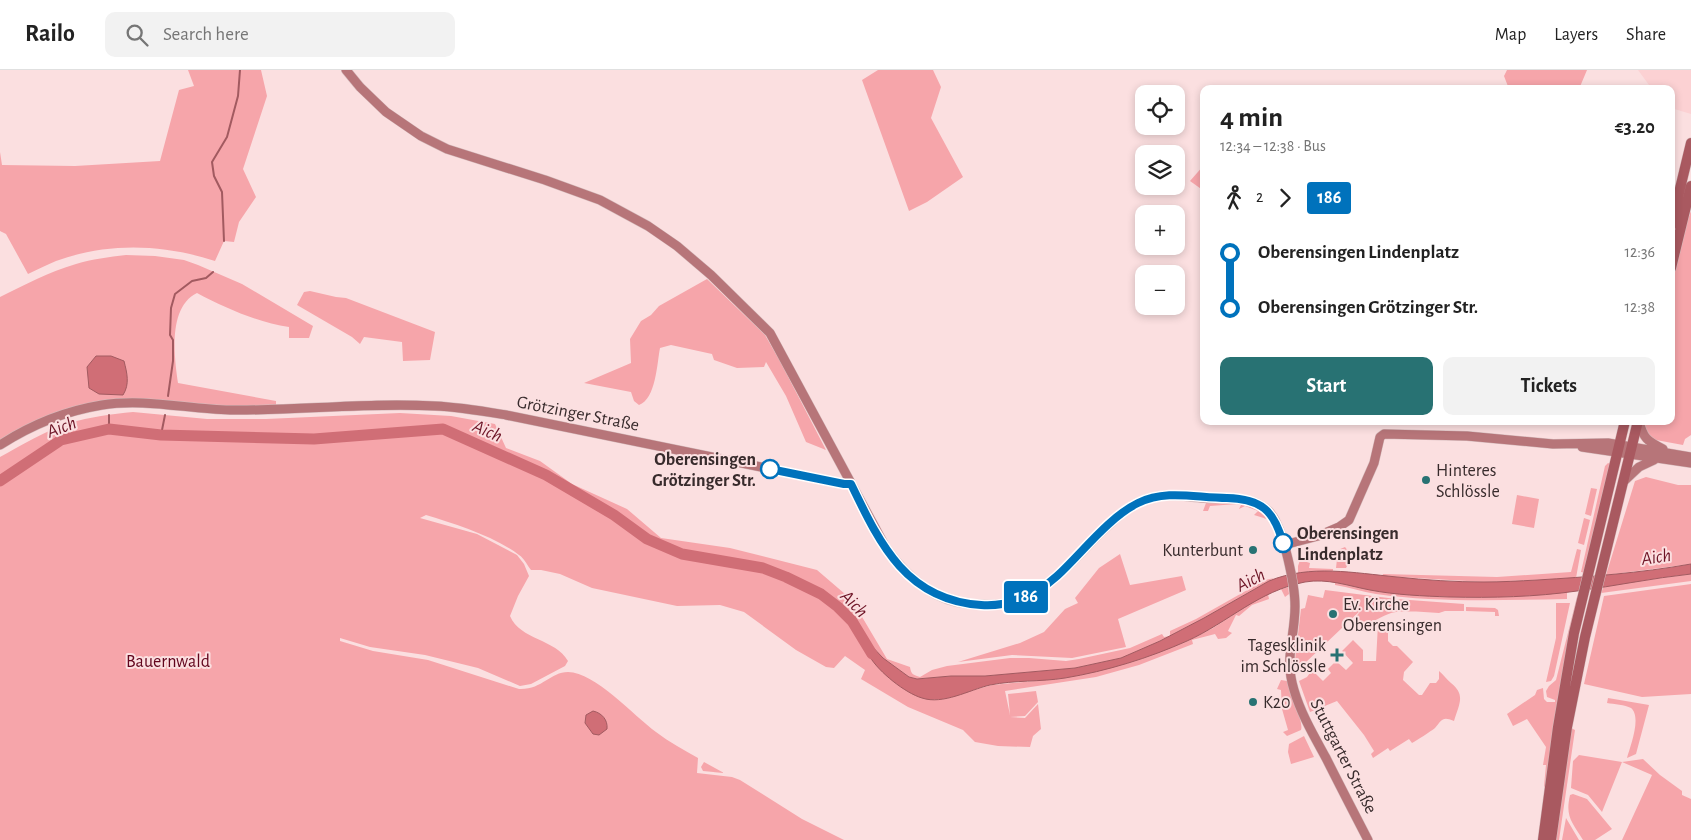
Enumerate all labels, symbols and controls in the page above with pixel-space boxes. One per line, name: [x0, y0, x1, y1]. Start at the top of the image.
search box: [105, 12, 455, 57]
icon: search: [123, 21, 151, 49]
text: Railo: [25, 22, 75, 46]
text: Search here: [163, 25, 249, 44]
text: Map: [1495, 26, 1526, 44]
text: Layers: [1554, 26, 1598, 44]
text: Share: [1626, 26, 1666, 44]
map controls: [1135, 85, 1185, 315]
button: locate: [1135, 85, 1185, 135]
text: 4 min: [1220, 104, 1283, 132]
text: €3.20: [1615, 118, 1655, 137]
text: 12:34 – 12:38 · Bus: [1220, 138, 1326, 154]
button: layers: [1135, 145, 1185, 195]
icon: walk: [1220, 184, 1248, 212]
icon: forward: [1271, 184, 1299, 212]
text: 2: [1256, 189, 1263, 205]
text: 186: [1317, 189, 1341, 207]
button: +: [1135, 205, 1185, 255]
text: Oberensingen Lindenplatz: [1258, 243, 1459, 262]
text: 12:36: [1624, 244, 1655, 260]
button: −: [1135, 265, 1185, 315]
text: Oberensingen Grötzinger Str.: [1258, 298, 1478, 317]
text: 12:38: [1624, 299, 1655, 315]
button: Start: [1220, 357, 1433, 415]
button: Tickets: [1443, 357, 1655, 415]
street label: Grötzinger Straße: [515, 393, 640, 435]
water label: Aich: [43, 413, 79, 442]
water label: Aich: [469, 416, 505, 446]
place label: Oberensingen Grötzinger Str.: [652, 451, 756, 490]
marker: Oberensingen Grötzinger Str.: [760, 459, 780, 479]
place label: Hinteres Schlössle: [1436, 462, 1500, 501]
marker: Hinteres Schlössle: [1420, 474, 1432, 486]
place label: Oberensingen Lindenplatz: [1297, 525, 1399, 564]
marker: Oberensingen Lindenplatz: [1273, 533, 1293, 553]
place label: Kunterbunt: [1162, 542, 1243, 560]
marker: Kunterbunt: [1247, 544, 1259, 556]
water label: Aich: [1639, 546, 1672, 569]
water label: Aich: [1232, 565, 1268, 596]
line badge: 186: [997, 581, 1055, 613]
water label: Aich: [836, 586, 871, 621]
text: 186: [1014, 588, 1038, 606]
place label: Ev. Kirche Oberensingen: [1343, 596, 1442, 635]
marker: Ev. Kirche Oberensingen: [1327, 608, 1339, 620]
place label: Tagesklinik im Schlössle: [1241, 637, 1327, 676]
marker: Tagesklinik im Schlössle: [1330, 648, 1344, 662]
park label: Bauernwald: [126, 653, 210, 671]
place label: K20: [1263, 694, 1291, 712]
marker: K20: [1247, 696, 1259, 708]
street label: Stuttgarter Straße: [1306, 696, 1380, 817]

